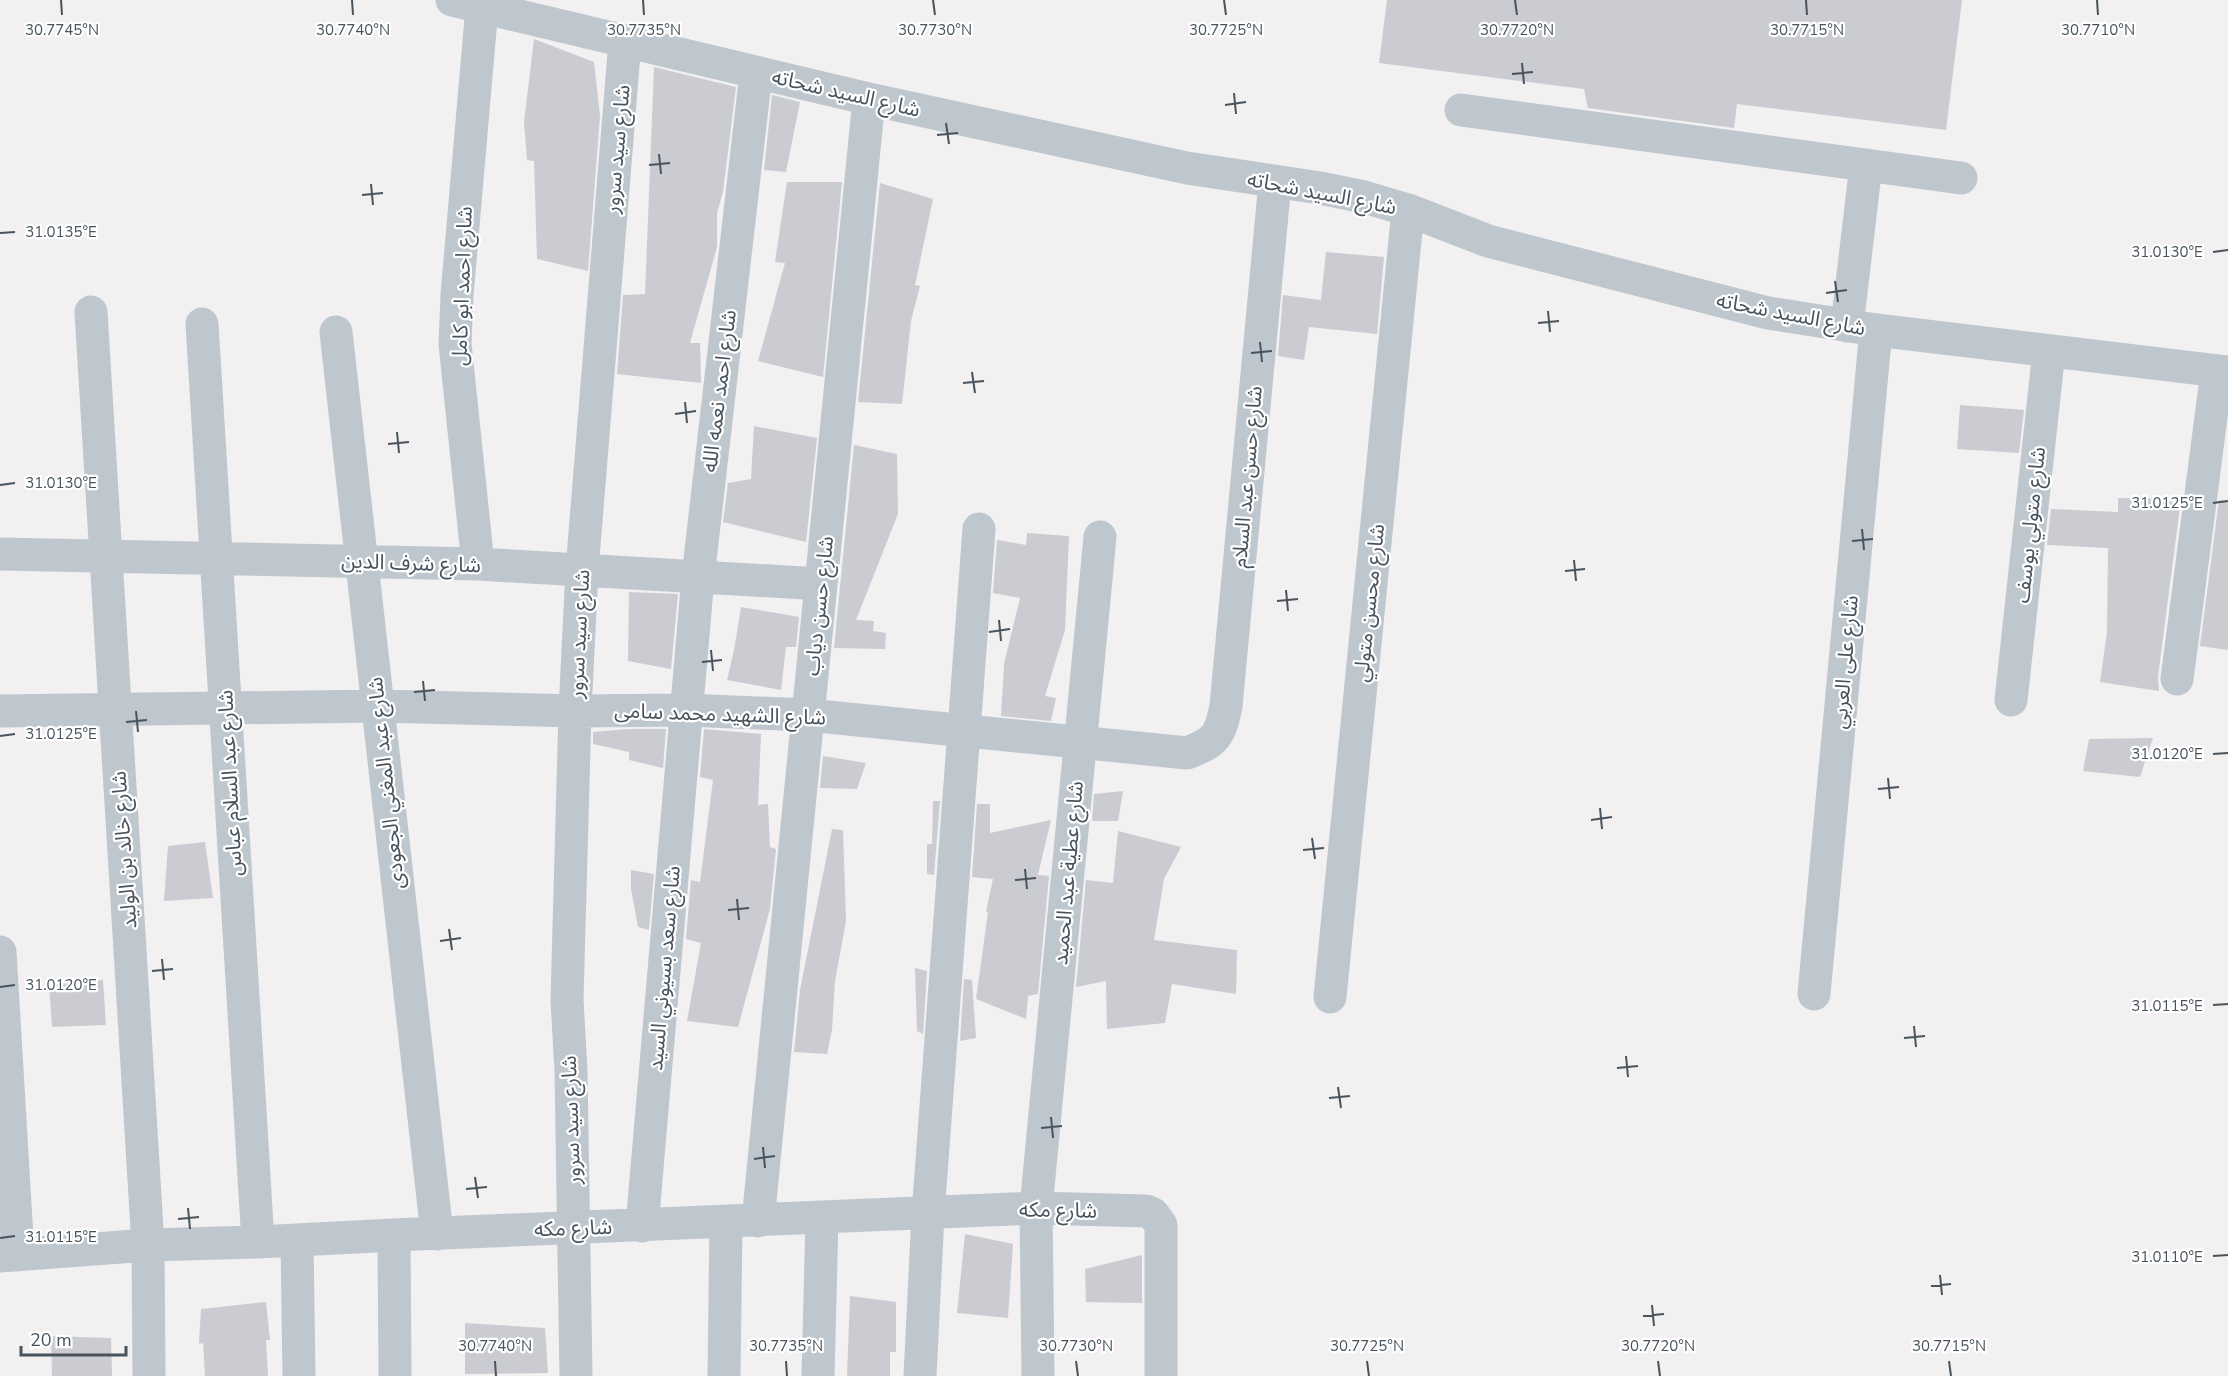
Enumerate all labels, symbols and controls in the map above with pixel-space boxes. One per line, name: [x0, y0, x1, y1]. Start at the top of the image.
text: 30.7745°N: [25, 20, 99, 40]
text: 30.7740°N: [316, 20, 390, 40]
text: 30.7735°N: [607, 20, 681, 40]
text: 30.7730°N: [898, 20, 972, 40]
text: 30.7725°N: [1189, 20, 1263, 40]
text: 30.7720°N: [1480, 20, 1554, 40]
text: 30.7715°N: [1770, 20, 1844, 40]
text: 30.7710°N: [2061, 20, 2135, 40]
street label: شارع السيد شحاته: [769, 62, 923, 125]
street label: شارع سيد سرور: [597, 83, 638, 216]
street label: شارع السيد شحاته: [1245, 165, 1399, 222]
street label: شارع احمد ابو كامل: [445, 206, 480, 366]
text: 31.0135°E: [25, 222, 97, 242]
text: 31.0130°E: [2131, 242, 2203, 262]
street label: شارع السيد شحاته: [1714, 286, 1868, 343]
street label: شارع احمد نعمه الله: [695, 308, 744, 474]
street label: شارع حسن عبد السلام: [1225, 385, 1271, 569]
street label: شارع متولي يوسف: [2008, 445, 2054, 605]
text: 31.0130°E: [25, 473, 97, 493]
text: 31.0125°E: [2131, 493, 2203, 513]
street label: شارع محسن متولي: [1347, 522, 1393, 684]
street label: شارع حسن دياب: [798, 535, 841, 677]
street label: شارع شرف الدين: [341, 547, 481, 580]
street label: شارع سيد سرور: [562, 569, 597, 700]
street label: شارع على العربي: [1825, 594, 1867, 730]
street label: شارع عبد المغني الجعودى: [361, 675, 413, 890]
street label: شارع عبد السلام عباس: [211, 689, 251, 877]
street label: شارع الشهيد محمد سامى: [614, 696, 826, 733]
text: 31.0125°E: [25, 724, 97, 744]
text: 31.0120°E: [2131, 744, 2203, 764]
street label: شارع خالد بن الوليد: [105, 770, 144, 930]
street label: شارع عطية عبد الحميد: [1046, 780, 1091, 966]
street label: شارع سعد بسيوني السيد: [641, 864, 689, 1072]
text: 31.0120°E: [25, 975, 97, 995]
text: 31.0115°E: [2131, 996, 2203, 1016]
street label: شارع سيد سرور: [555, 1055, 588, 1186]
street label: شارع مكه: [1019, 1195, 1097, 1226]
street label: شارع مكه: [533, 1213, 613, 1244]
text: 31.0115°E: [25, 1227, 97, 1247]
text: 31.0110°E: [2131, 1247, 2203, 1267]
scale bar: [21, 1319, 126, 1357]
text: 20 m: [30, 1328, 72, 1352]
text: 30.7740°N: [458, 1336, 532, 1356]
text: 30.7735°N: [749, 1336, 823, 1356]
text: 30.7730°N: [1039, 1336, 1113, 1356]
text: 30.7725°N: [1330, 1336, 1404, 1356]
text: 30.7720°N: [1621, 1336, 1695, 1356]
text: 30.7715°N: [1912, 1336, 1986, 1356]

